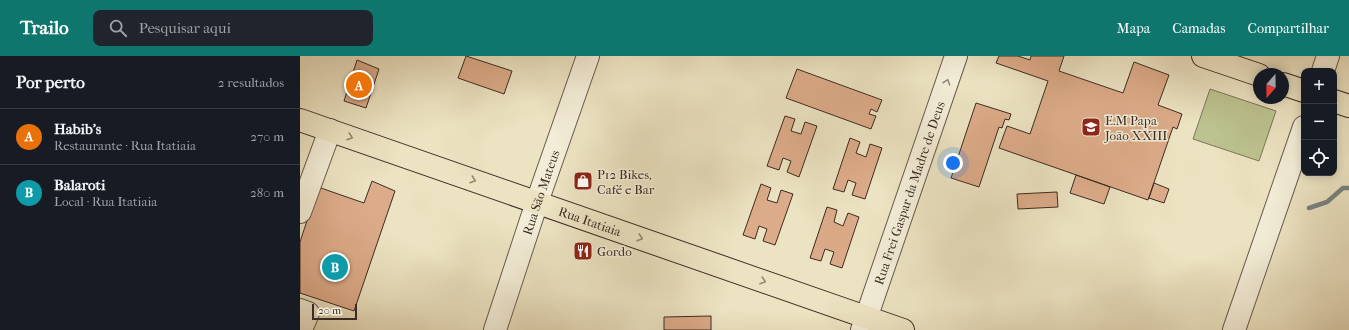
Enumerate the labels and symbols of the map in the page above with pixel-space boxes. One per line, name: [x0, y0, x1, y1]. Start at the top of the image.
north arrow: [1253, 68, 1289, 104]
pin: A: [346, 70, 372, 100]
one-way arrow: [942, 78, 951, 85]
street label: Rua Frei Gaspar da Madre de Deus: [871, 99, 948, 287]
place label: E.M Papa João XXIII: [1104, 113, 1167, 143]
school or university icon: E.M Papa João XXIII: [1080, 116, 1102, 138]
one-way arrow: [346, 133, 353, 141]
street label: Rua São Mateus: [520, 148, 563, 237]
your location: [943, 153, 963, 173]
place label: P12 Bikes, Café e Bar: [597, 167, 655, 197]
shop icon: P12 Bikes, Café e Bar: [572, 170, 594, 192]
one-way arrow: [469, 175, 476, 184]
street label: Rua Itatiaia: [556, 204, 624, 240]
one-way arrow: [636, 234, 643, 242]
restaurant icon: Gordo: [572, 240, 594, 262]
place label: Gordo: [597, 244, 632, 259]
pin: B: [322, 252, 348, 282]
one-way arrow: [759, 276, 766, 285]
scale bar: [312, 302, 357, 321]

